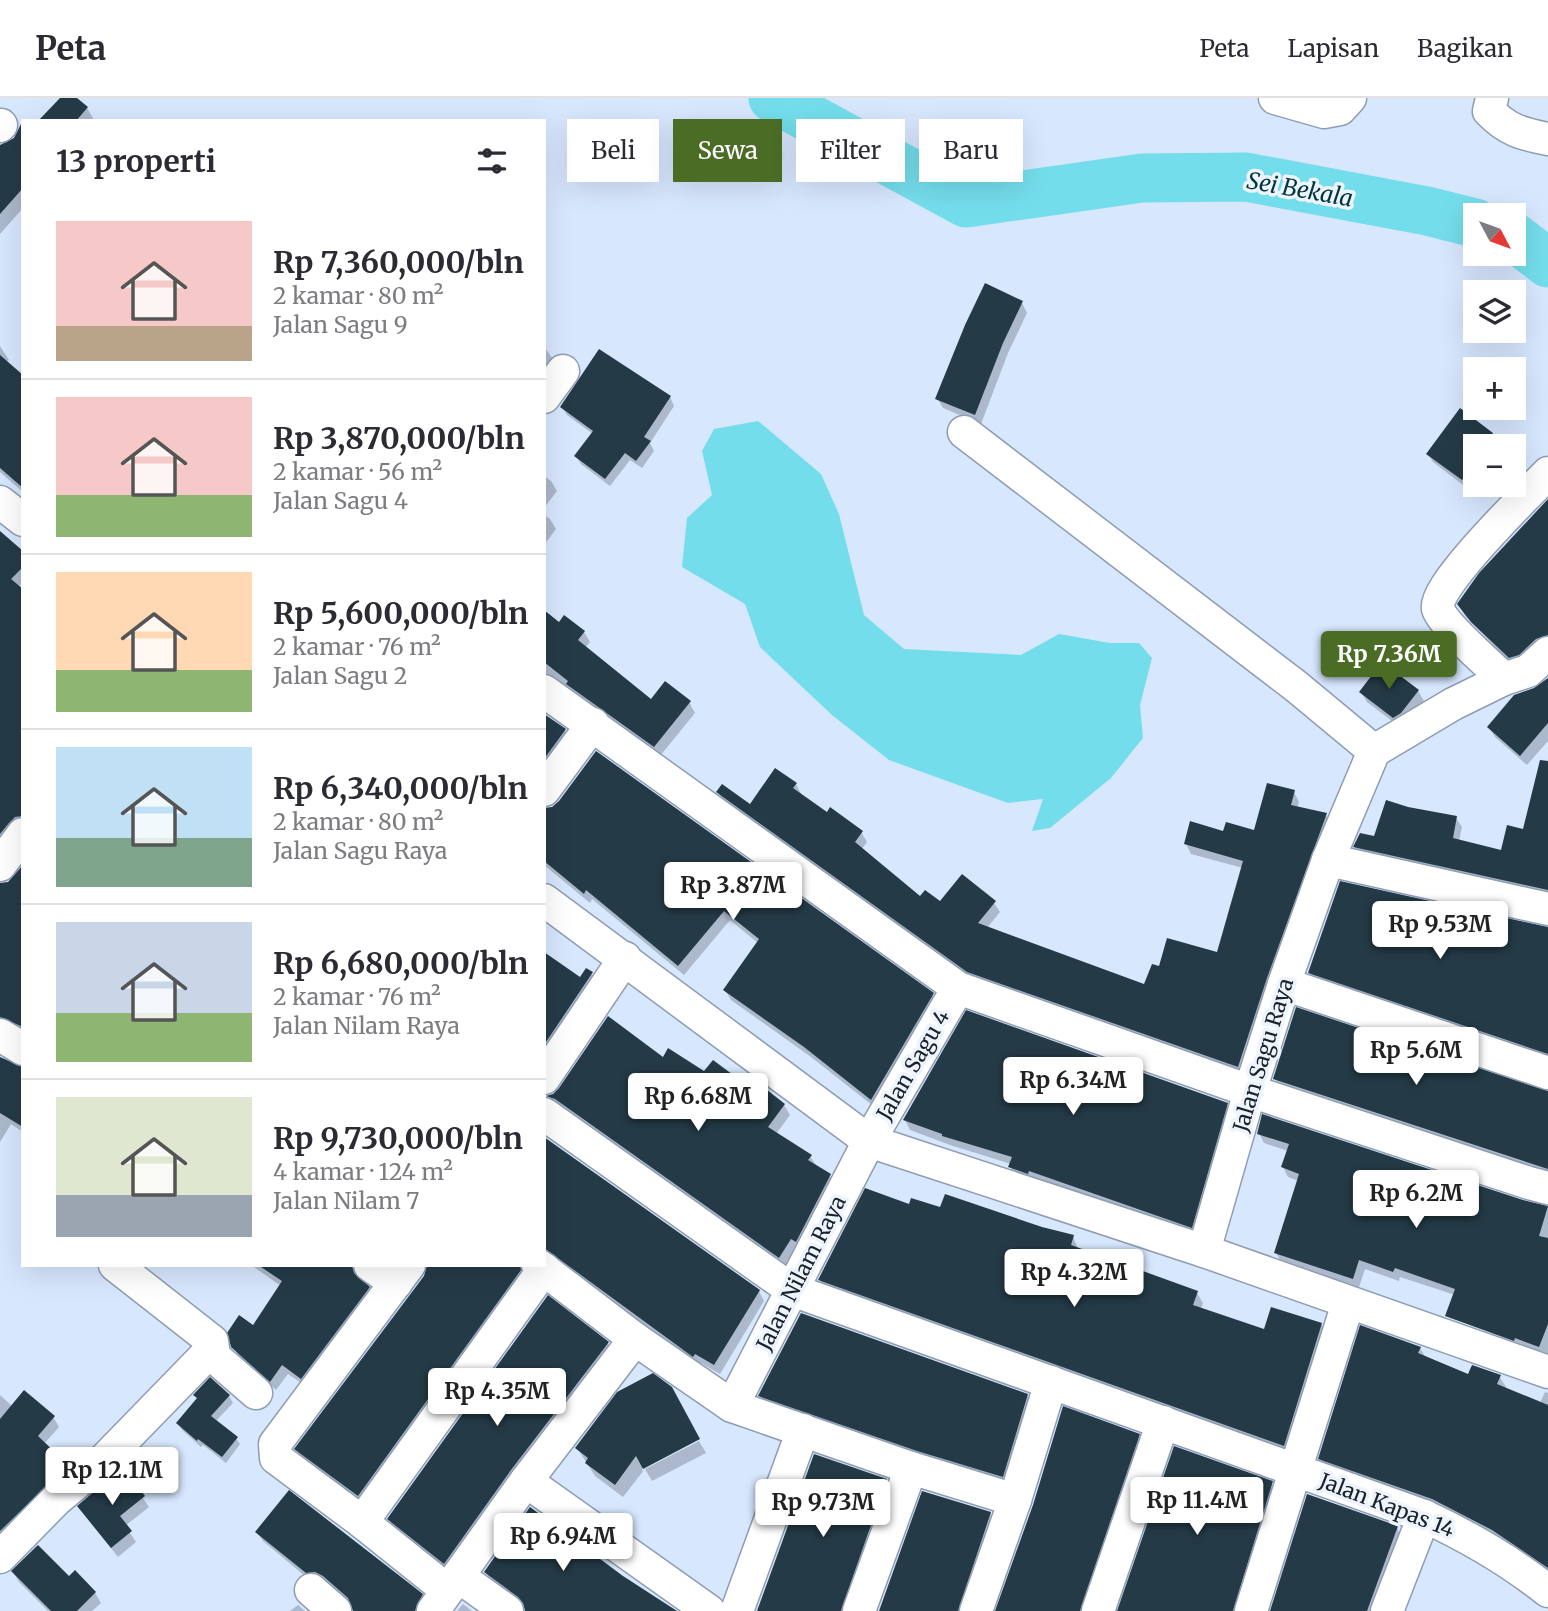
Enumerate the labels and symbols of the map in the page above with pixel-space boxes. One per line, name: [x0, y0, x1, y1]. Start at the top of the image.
water label: Sei Bekala: [1245, 165, 1355, 213]
north arrow: [1463, 203, 1526, 266]
pin: Rp 7.36M: [1317, 632, 1461, 691]
pin: Rp 3.87M: [661, 862, 805, 922]
pin: Rp 9.53M: [1368, 902, 1512, 961]
street label: Jalan Sagu Raya: [1227, 975, 1299, 1136]
street label: Jalan Sagu 4: [870, 1005, 956, 1126]
pin: Rp 5.6M: [1351, 1028, 1481, 1087]
pin: Rp 6.34M: [1001, 1058, 1145, 1117]
pin: Rp 6.68M: [626, 1074, 770, 1133]
pin: Rp 6.2M: [1351, 1170, 1481, 1230]
street label: Jalan Nilam Raya: [750, 1191, 852, 1356]
pin: Rp 4.32M: [1002, 1250, 1146, 1309]
pin: Rp 4.35M: [425, 1368, 569, 1428]
pin: Rp 12.1M: [40, 1448, 184, 1507]
street label: Jalan Kapas 14: [1315, 1467, 1458, 1543]
pin: Rp 11.4M: [1125, 1478, 1269, 1537]
pin: Rp 9.73M: [751, 1480, 895, 1539]
pin: Rp 6.94M: [491, 1514, 635, 1573]

